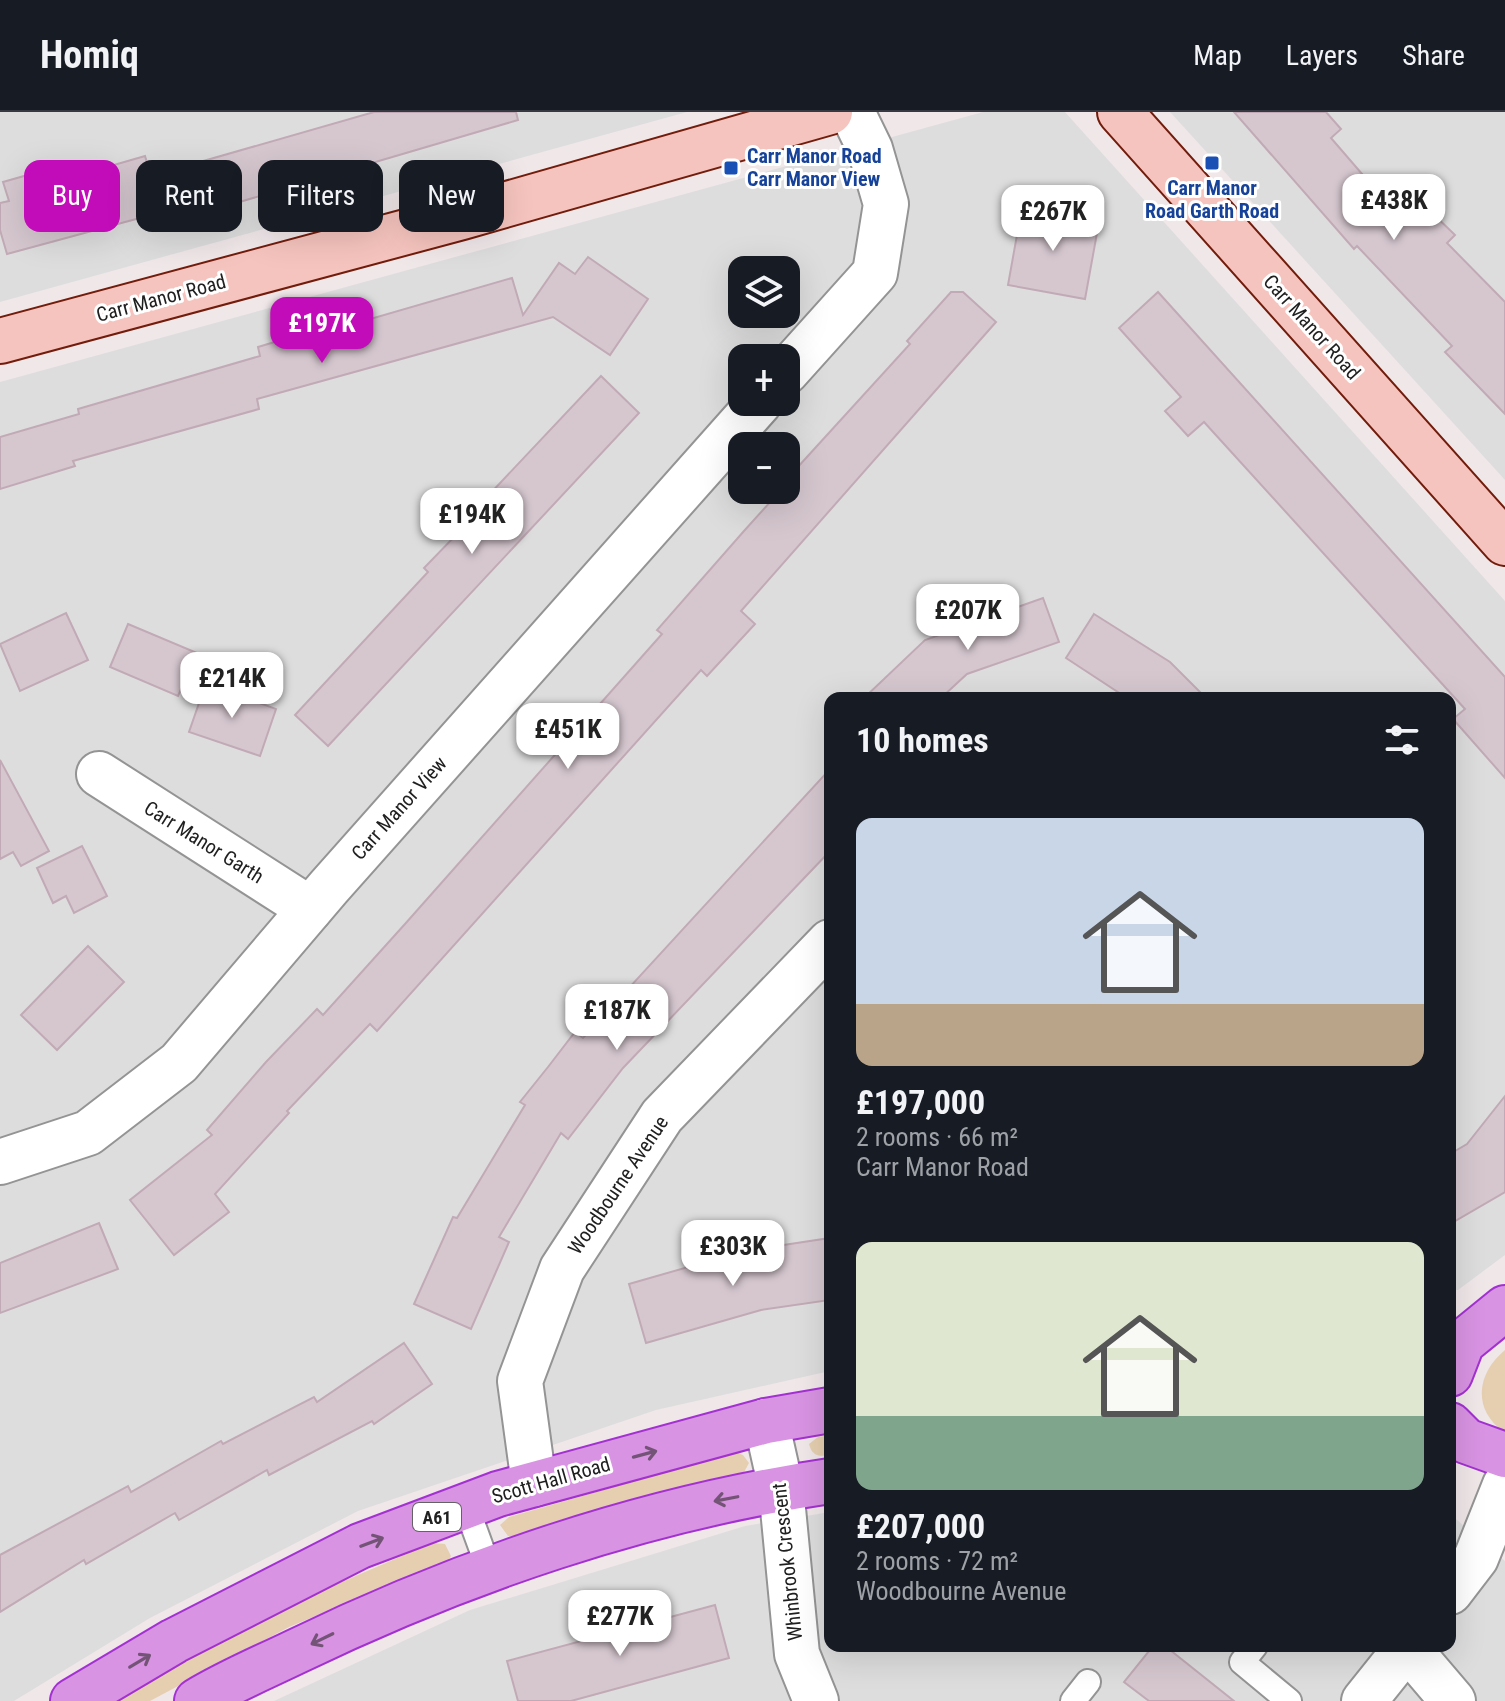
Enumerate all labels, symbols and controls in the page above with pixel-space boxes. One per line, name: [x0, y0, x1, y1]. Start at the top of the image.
text: Homiq: [40, 33, 139, 77]
text: Map: [1193, 39, 1242, 72]
text: Layers: [1286, 39, 1358, 72]
text: Share: [1402, 39, 1465, 72]
place label: Carr Manor Road Carr Manor View: [747, 144, 882, 191]
marker: Carr Manor Road Garth Road: [1203, 154, 1221, 172]
marker: Carr Manor Road Carr Manor View: [722, 159, 740, 177]
chip: Buy: [24, 160, 120, 232]
chip: Rent: [136, 160, 242, 232]
chip: Filters: [258, 160, 383, 232]
chip: New: [399, 160, 504, 232]
pin: £438K: [1338, 174, 1450, 242]
place label: Carr Manor Road Garth Road: [1145, 176, 1279, 223]
pin: £267K: [997, 185, 1109, 253]
text: £438K: [1360, 185, 1428, 215]
text: £267K: [1019, 196, 1087, 226]
map controls: [728, 256, 800, 504]
button: layers: [728, 256, 800, 328]
street label: Carr Manor Road: [94, 269, 228, 327]
street label: Carr Manor Road: [1259, 270, 1365, 384]
pin: £197K: [266, 297, 378, 365]
text: £197K: [288, 308, 356, 338]
button: +: [728, 344, 800, 416]
button: −: [728, 432, 800, 504]
pin: £194K: [416, 488, 528, 556]
text: £194K: [438, 499, 506, 529]
pin: £207K: [912, 584, 1024, 652]
text: £207K: [934, 595, 1002, 625]
pin: £214K: [176, 652, 288, 720]
text: £214K: [198, 663, 266, 693]
pin: £451K: [512, 703, 624, 771]
text: £451K: [534, 714, 602, 744]
icon: filters: [1380, 718, 1424, 762]
text: 10 homes: [856, 720, 989, 760]
street label: Carr Manor View: [346, 751, 452, 865]
street label: Carr Manor Garth: [140, 796, 268, 888]
icon: home: [1068, 870, 1212, 1014]
pin: £187K: [561, 984, 673, 1052]
text: £187K: [583, 995, 651, 1025]
text: £197,000: [856, 1082, 985, 1122]
street label: Woodbourne Avenue: [563, 1111, 673, 1259]
text: 2 rooms · 66 m²: [856, 1122, 1018, 1152]
text: Carr Manor Road: [856, 1152, 1029, 1182]
pin: £303K: [677, 1220, 789, 1288]
text: £303K: [699, 1231, 767, 1261]
icon: home: [1068, 1294, 1212, 1438]
one-way arrow: [632, 1445, 658, 1460]
street label: Scott Hall Road: [489, 1452, 613, 1508]
street label: Whinbrook Crescent: [767, 1482, 807, 1642]
one-way arrow: [713, 1493, 739, 1508]
road number: A61: [413, 1503, 461, 1531]
text: £207,000: [856, 1506, 985, 1546]
one-way arrow: [359, 1534, 384, 1548]
text: 2 rooms · 72 m²: [856, 1546, 1018, 1576]
text: Woodbourne Avenue: [856, 1576, 1066, 1606]
pin: £277K: [564, 1590, 676, 1658]
text: £277K: [586, 1601, 654, 1631]
one-way arrow: [310, 1632, 334, 1647]
one-way arrow: [128, 1653, 152, 1668]

